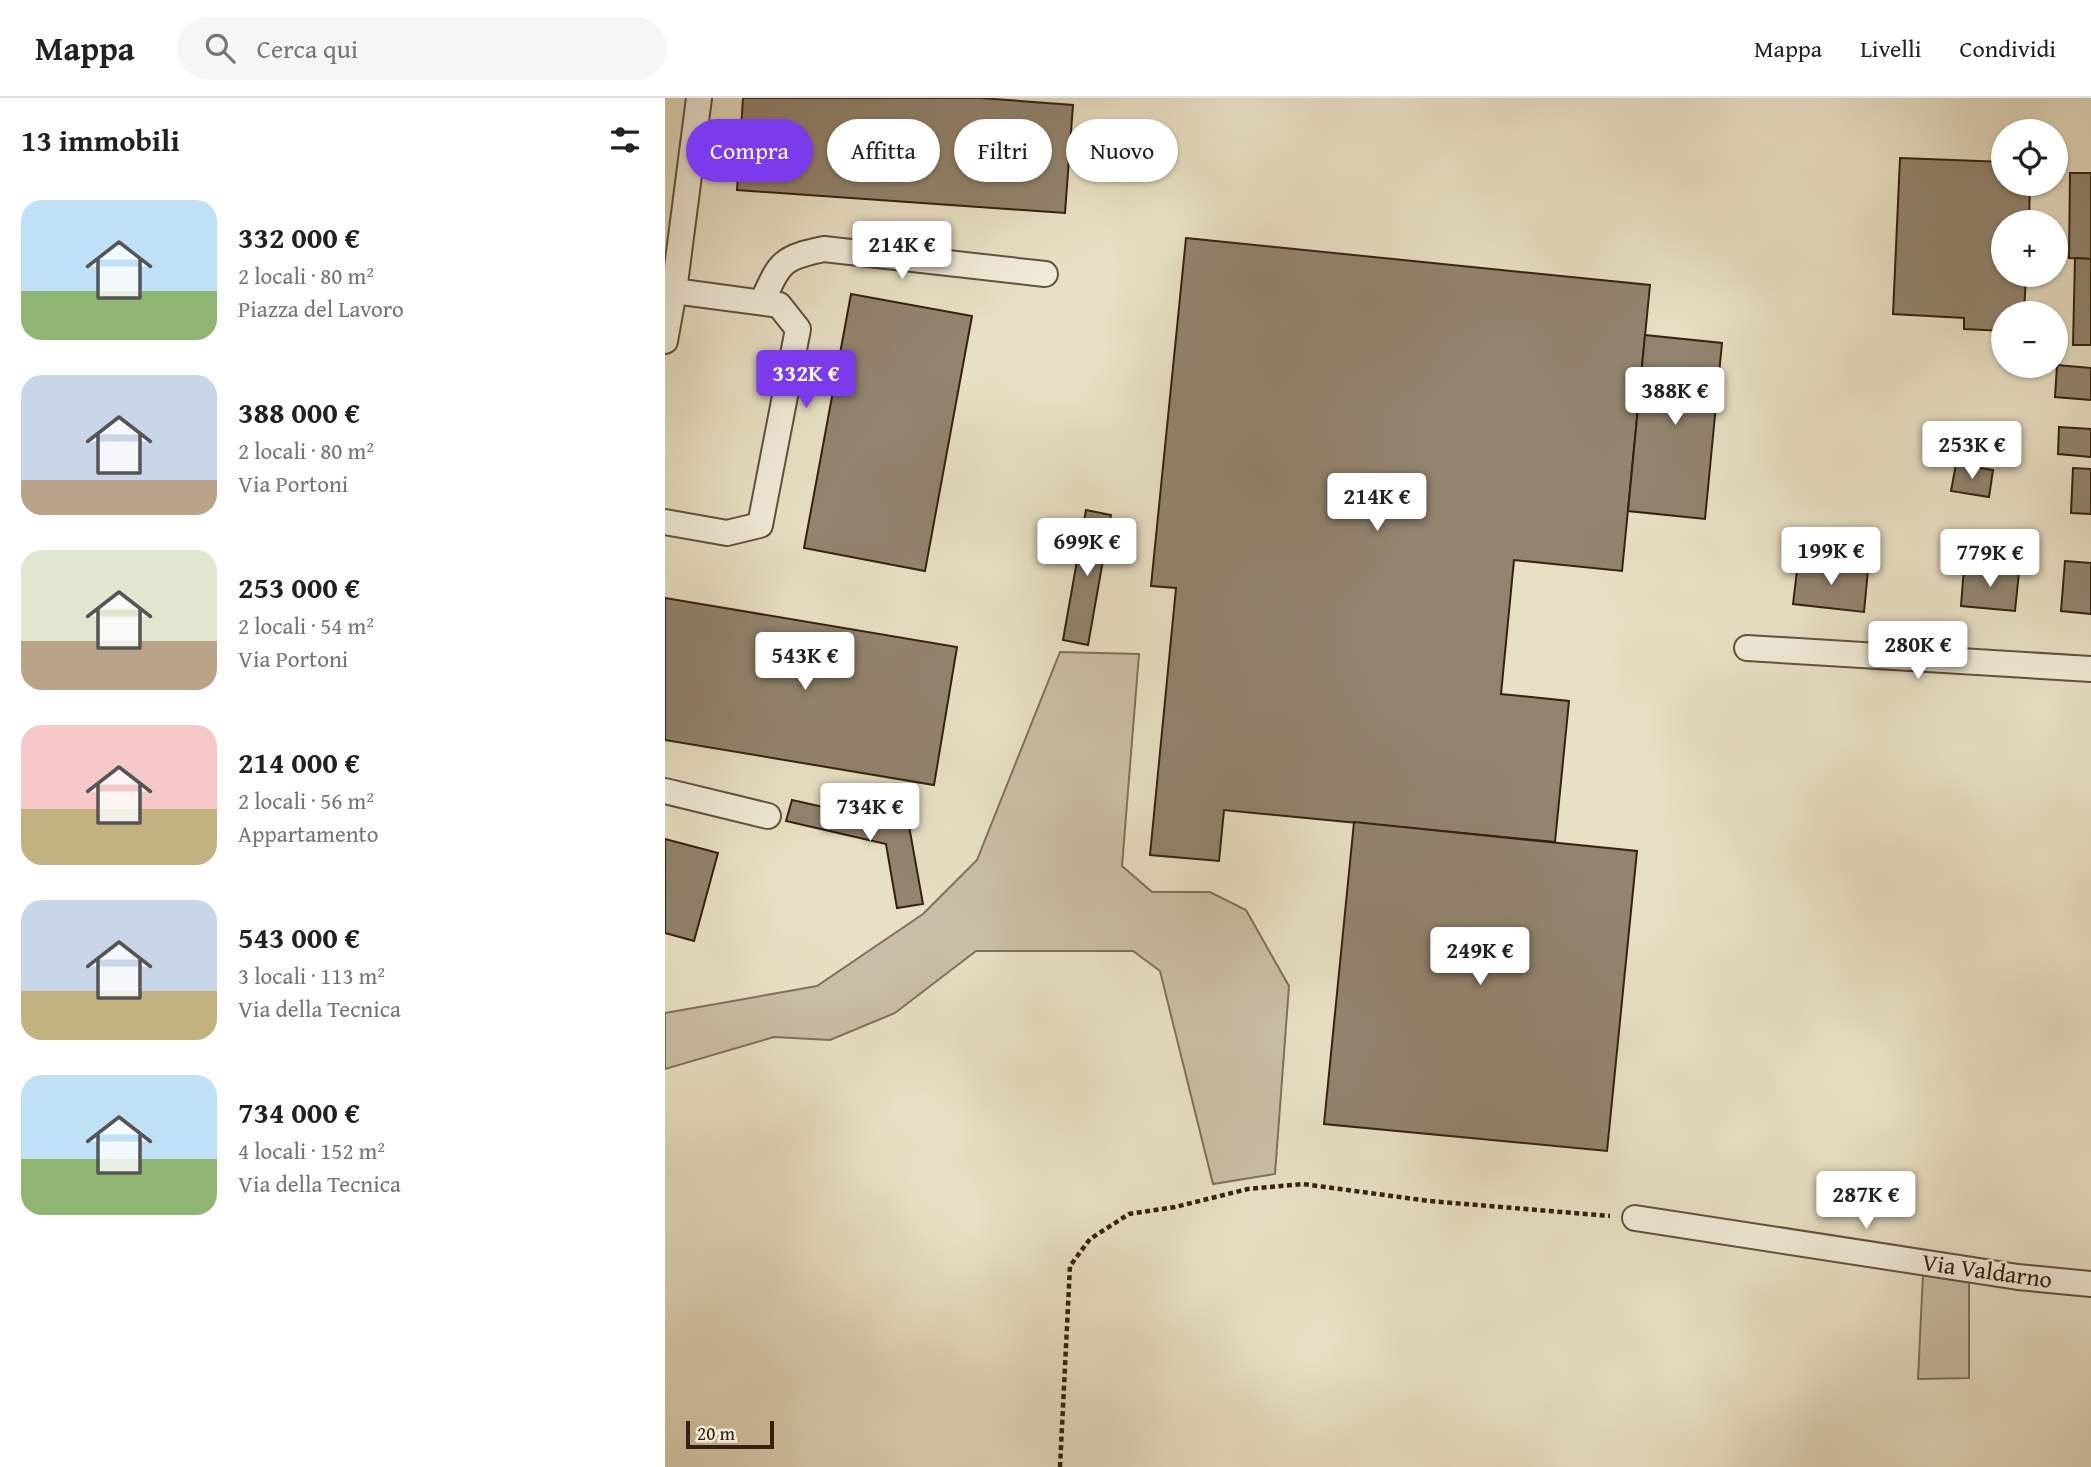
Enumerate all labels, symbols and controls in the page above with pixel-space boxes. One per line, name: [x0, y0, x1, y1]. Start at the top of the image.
search box: [177, 17, 667, 80]
text: Mappa: [35, 24, 135, 72]
icon: search: [201, 29, 239, 67]
text: Cerca qui: [257, 29, 358, 68]
text: Mappa: [1754, 31, 1822, 66]
text: Livelli: [1860, 31, 1921, 66]
text: Condividi: [1959, 31, 2056, 66]
text: 13 immobili: [21, 118, 180, 162]
chip: Compra: [686, 119, 813, 182]
chip: Affitta: [827, 119, 940, 182]
chip: Filtri: [954, 119, 1052, 182]
chip: Nuovo: [1066, 119, 1178, 182]
map controls: [1991, 119, 2068, 378]
button: locate: [1991, 119, 2068, 196]
icon: filters: [606, 121, 644, 159]
button: +: [1991, 210, 2068, 287]
text: 332 000 €: [238, 215, 360, 259]
pin: 214K €: [845, 222, 959, 281]
text: 214K €: [868, 227, 936, 260]
icon: home: [77, 228, 161, 312]
text: 2 locali · 80 m²: [238, 259, 374, 292]
text: Piazza del Lavoro: [238, 292, 404, 325]
button: −: [1991, 301, 2068, 378]
pin: 332K €: [749, 350, 863, 410]
text: 332K €: [772, 356, 840, 389]
pin: 388K €: [1618, 368, 1732, 427]
text: 388K €: [1641, 373, 1709, 406]
text: 388 000 €: [238, 390, 360, 434]
icon: home: [77, 403, 161, 487]
pin: 253K €: [1915, 422, 2029, 481]
text: 253K €: [1938, 427, 2006, 460]
text: 2 locali · 80 m²: [238, 434, 374, 467]
text: Via Portoni: [238, 467, 348, 500]
pin: 214K €: [1320, 474, 1434, 533]
text: 214K €: [1343, 479, 1411, 512]
pin: 699K €: [1030, 518, 1144, 578]
text: 699K €: [1053, 524, 1121, 557]
pin: 199K €: [1774, 528, 1888, 587]
pin: 779K €: [1933, 530, 2047, 589]
text: 199K €: [1797, 533, 1865, 566]
text: 779K €: [1956, 535, 2024, 568]
text: 253 000 €: [238, 565, 360, 609]
icon: home: [77, 578, 161, 662]
text: 2 locali · 54 m²: [238, 609, 374, 642]
pin: 280K €: [1861, 622, 1975, 681]
text: 280K €: [1884, 627, 1952, 660]
pin: 543K €: [748, 632, 862, 692]
text: 543K €: [771, 638, 839, 671]
text: Via Portoni: [238, 642, 348, 675]
text: 214 000 €: [238, 740, 360, 784]
icon: home: [77, 753, 161, 837]
text: 2 locali · 56 m²: [238, 784, 374, 817]
pin: 734K €: [813, 784, 927, 843]
text: 734K €: [836, 789, 904, 822]
text: Appartamento: [238, 817, 378, 850]
text: 543 000 €: [238, 915, 360, 959]
icon: home: [77, 928, 161, 1012]
pin: 249K €: [1423, 928, 1537, 987]
text: 249K €: [1446, 933, 1514, 966]
text: 3 locali · 113 m²: [238, 959, 385, 992]
text: Via della Tecnica: [238, 992, 401, 1025]
text: 734 000 €: [238, 1090, 360, 1134]
icon: home: [77, 1103, 161, 1187]
text: 4 locali · 152 m²: [238, 1134, 385, 1167]
text: Via della Tecnica: [238, 1167, 401, 1200]
pin: 287K €: [1809, 1172, 1923, 1231]
text: 287K €: [1832, 1177, 1900, 1210]
street label: Via Valdarno: [1920, 1244, 2054, 1297]
scale bar: [686, 1418, 773, 1450]
text: 20 m: [697, 1419, 735, 1447]

